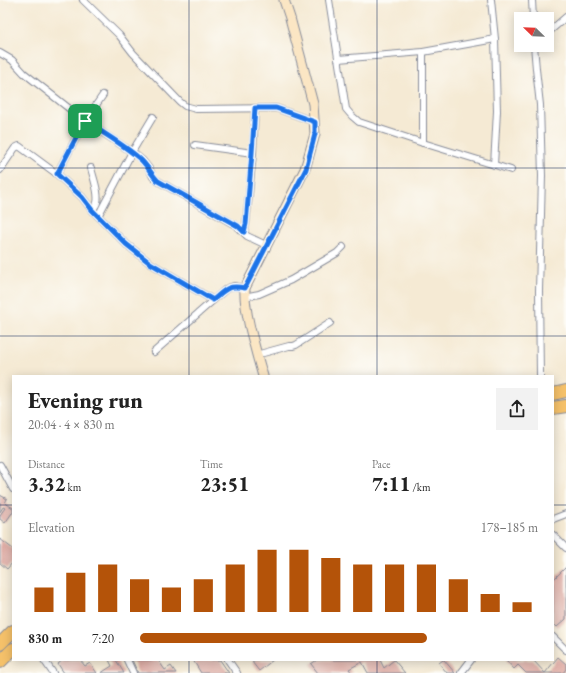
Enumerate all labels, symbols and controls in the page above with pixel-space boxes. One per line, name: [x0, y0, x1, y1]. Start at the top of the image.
north arrow: [514, 12, 554, 52]
map controls: [514, 12, 554, 52]
pin: [68, 104, 102, 138]
icon: arrive: [74, 110, 96, 132]
text: Evening run: [28, 386, 143, 415]
button: share: [496, 388, 538, 430]
text: 20:04 · 4 × 830 m: [28, 416, 115, 433]
text: Distance: [28, 457, 65, 471]
text: Time: [200, 457, 223, 471]
text: Pace: [372, 457, 390, 471]
text: 3.32: [28, 471, 65, 497]
text: 23:51: [200, 471, 249, 497]
text: 7:11: [372, 471, 410, 497]
text: km: [65, 480, 81, 494]
text: /km: [410, 480, 431, 494]
text: Elevation: [28, 519, 75, 536]
text: 178–185 m: [481, 519, 538, 536]
text: 830 m: [28, 630, 62, 647]
text: 7:20: [92, 630, 114, 647]

